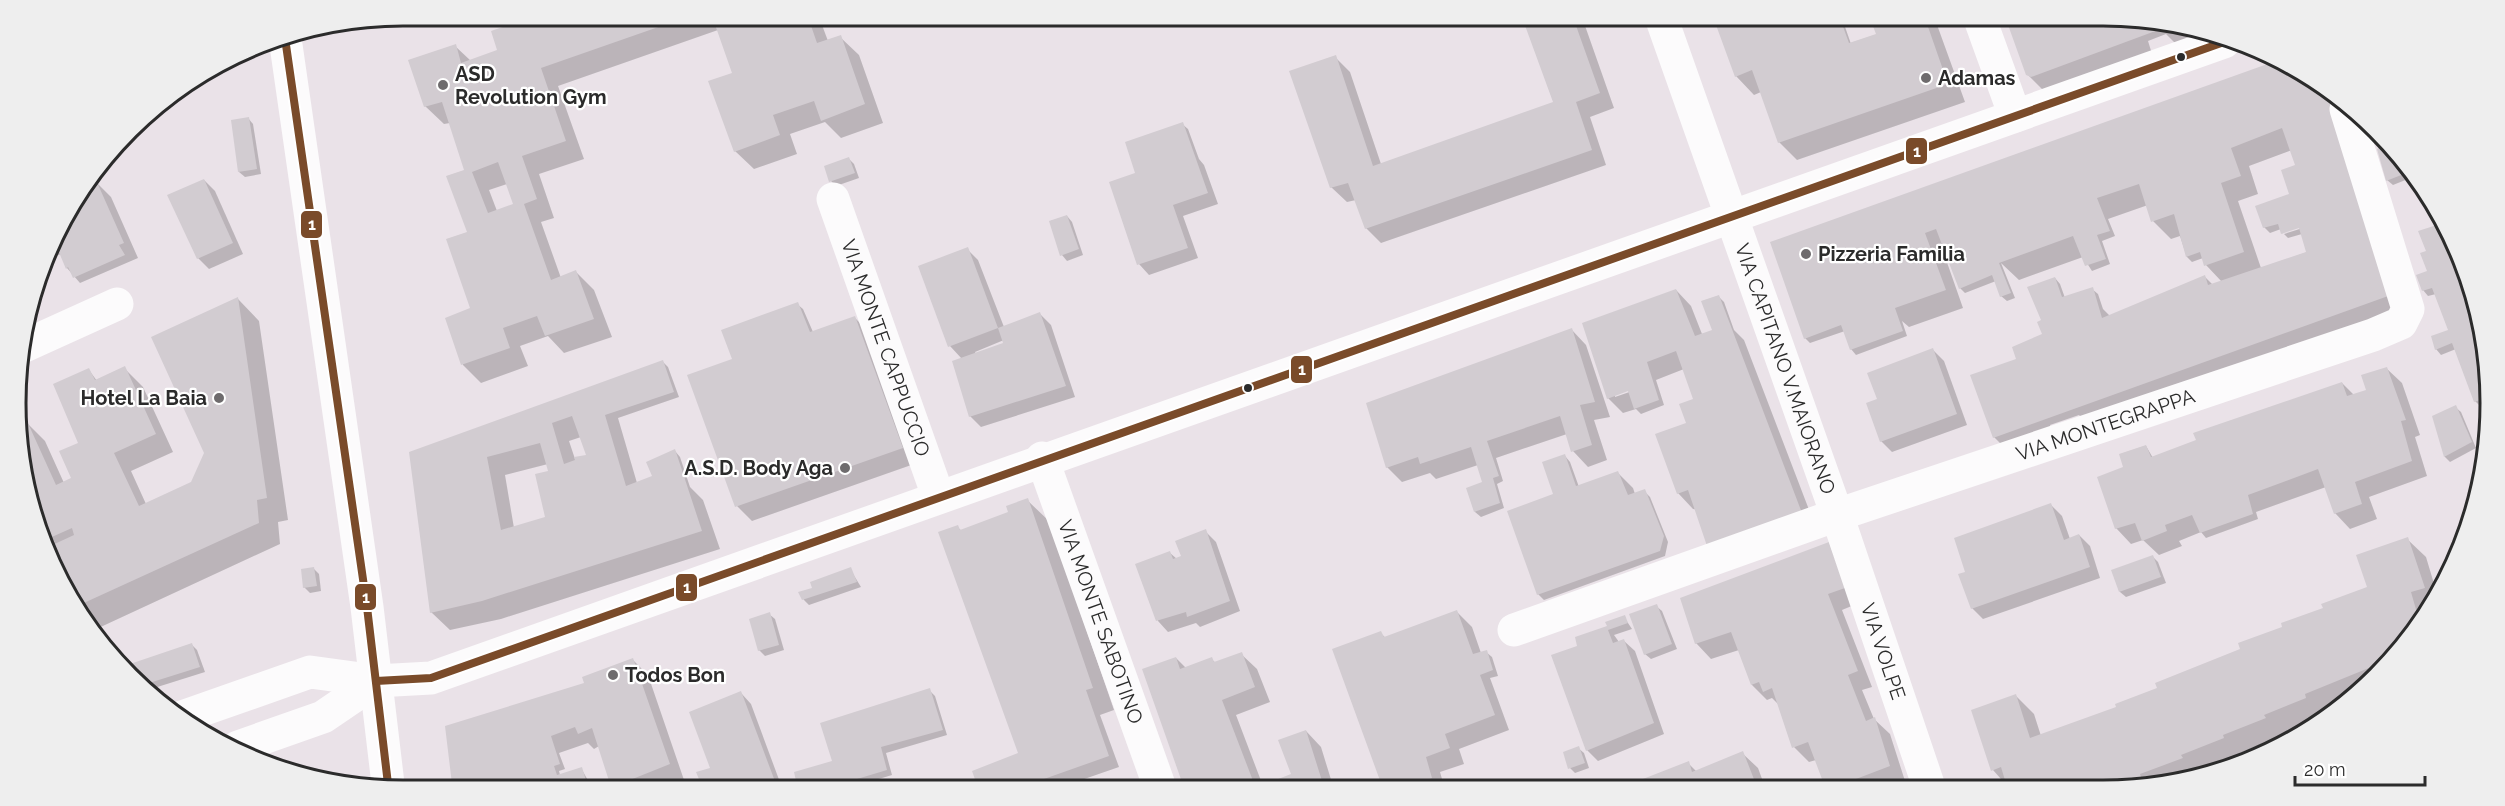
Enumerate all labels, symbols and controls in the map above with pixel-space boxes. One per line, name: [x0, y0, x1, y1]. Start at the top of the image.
unlabelled marker: [2175, 51, 2187, 63]
place label: ASD Revolution Gym: [455, 62, 607, 109]
place label: Adamas: [1938, 66, 2016, 90]
marker: Adamas: [1919, 71, 1933, 85]
marker: ASD Revolution Gym: [436, 78, 450, 92]
line badge: 1: [1905, 137, 1928, 165]
text: 1: [1913, 142, 1921, 161]
line badge: 1: [300, 210, 323, 239]
text: 1: [308, 215, 316, 234]
street label: VIA MONTE CAPPUCCIO: [836, 236, 935, 460]
street label: VIA CAPITANO V.MAIORANO: [1730, 240, 1841, 497]
place label: Pizzeria Familia: [1818, 242, 1965, 266]
marker: Pizzeria Familia: [1799, 247, 1813, 261]
line badge: 1: [1290, 355, 1313, 384]
text: 1: [1298, 360, 1306, 379]
unlabelled marker: [1242, 382, 1254, 394]
street label: VIA MONTEGRAPPA: [2013, 384, 2198, 466]
place label: Hotel La Baia: [81, 386, 207, 410]
marker: Hotel La Baia: [212, 391, 226, 405]
place label: A.S.D. Body Aga: [684, 456, 833, 480]
marker: A.S.D. Body Aga: [838, 461, 852, 475]
street label: VIA MONTE SABOTINO: [1053, 517, 1148, 727]
line badge: 1: [675, 573, 698, 602]
text: 1: [683, 578, 691, 597]
line badge: 1: [354, 583, 377, 611]
text: 1: [362, 588, 370, 607]
street label: VIA VOLPE: [1856, 600, 1911, 703]
place label: Todos Bon: [625, 663, 725, 687]
marker: Todos Bon: [606, 668, 620, 682]
scale bar: [2295, 749, 2426, 787]
text: 20 m: [2304, 759, 2346, 780]

